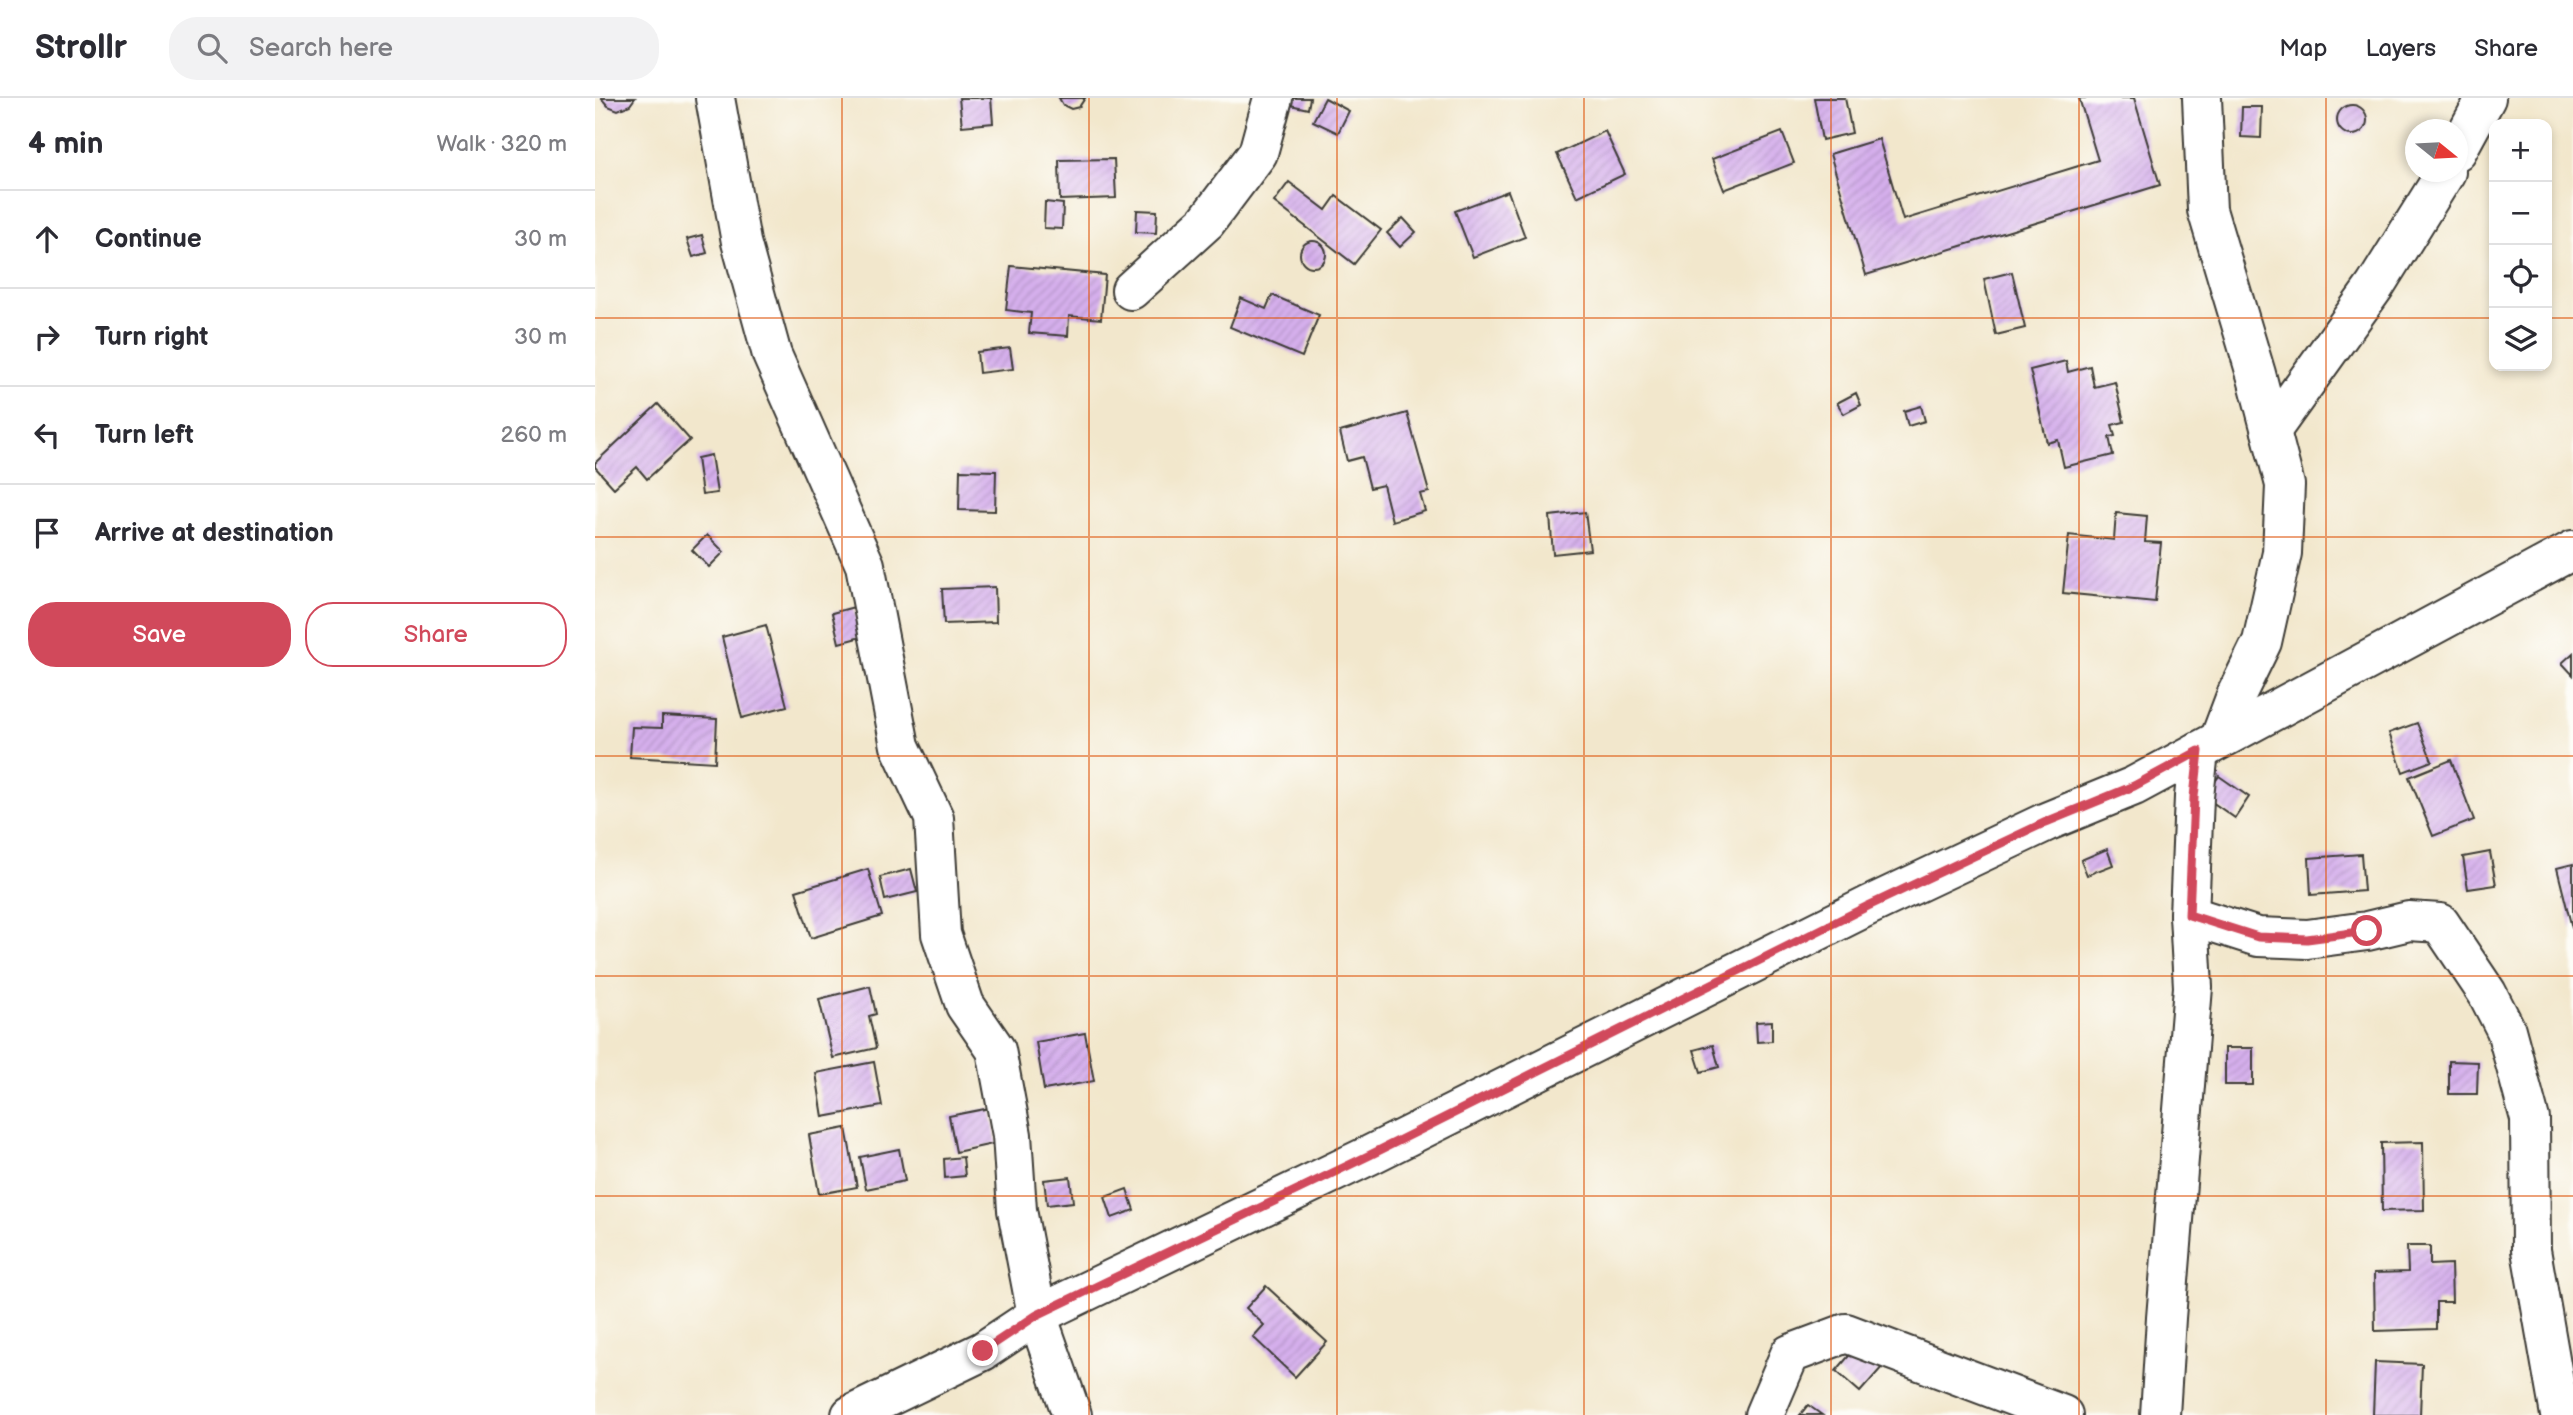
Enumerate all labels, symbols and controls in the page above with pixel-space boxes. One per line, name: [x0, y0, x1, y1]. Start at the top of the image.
search box: [169, 17, 659, 80]
text: Strollr: [35, 28, 127, 68]
icon: search: [193, 29, 231, 67]
text: Search here: [249, 33, 393, 64]
text: Map: [2279, 34, 2327, 63]
text: Layers: [2365, 34, 2436, 63]
text: Share: [2474, 34, 2538, 63]
north arrow: [2405, 119, 2468, 182]
map controls: [2489, 119, 2552, 371]
button: +: [2489, 119, 2552, 182]
text: 4 min: [28, 126, 103, 162]
text: Walk · 320 m: [436, 130, 567, 158]
button: −: [2489, 182, 2552, 245]
icon: ahead: [28, 220, 66, 258]
text: Continue: [95, 224, 202, 255]
text: 30 m: [514, 225, 567, 253]
button: locate: [2489, 245, 2552, 308]
button: layers: [2489, 308, 2552, 371]
icon: right: [28, 318, 66, 356]
text: Turn right: [95, 322, 208, 353]
text: 30 m: [514, 323, 567, 351]
icon: left: [28, 416, 66, 454]
text: Turn left: [95, 420, 194, 451]
text: 260 m: [501, 421, 567, 449]
icon: arrive: [28, 514, 66, 552]
text: Arrive at destination: [95, 518, 334, 549]
button: Save: [28, 602, 291, 667]
button: Share: [305, 602, 567, 667]
route start: [2351, 915, 2382, 946]
route end: [967, 1335, 998, 1366]

